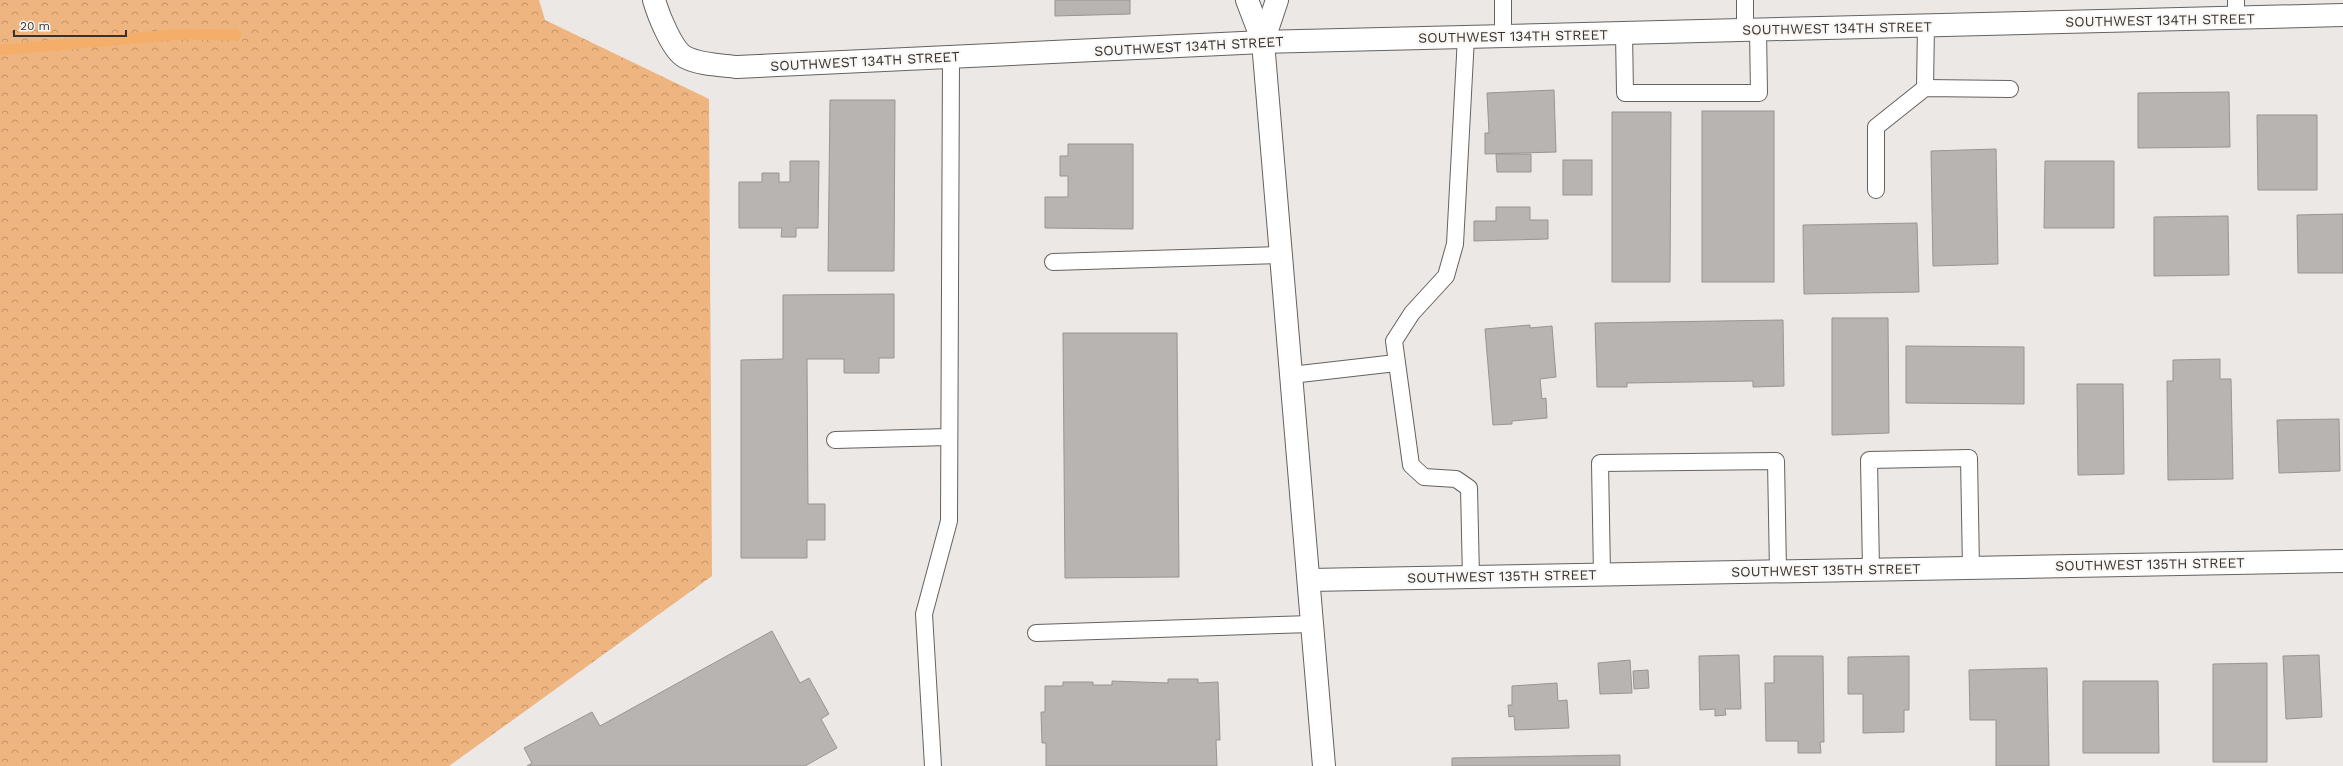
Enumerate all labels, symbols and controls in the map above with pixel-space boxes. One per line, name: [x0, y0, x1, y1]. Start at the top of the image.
street label: SOUTHWEST 134TH STREET: [2065, 10, 2255, 30]
scale bar: [14, 12, 126, 38]
street label: SOUTHWEST 134TH STREET: [1742, 18, 1932, 38]
text: 20 m: [20, 19, 50, 33]
street label: SOUTHWEST 134TH STREET: [1418, 26, 1608, 46]
street label: SOUTHWEST 134TH STREET: [1094, 33, 1285, 59]
street label: SOUTHWEST 134TH STREET: [770, 48, 961, 74]
street label: SOUTHWEST 135TH STREET: [2055, 554, 2245, 574]
street label: SOUTHWEST 135TH STREET: [1731, 560, 1921, 580]
street label: SOUTHWEST 135TH STREET: [1407, 566, 1597, 586]

